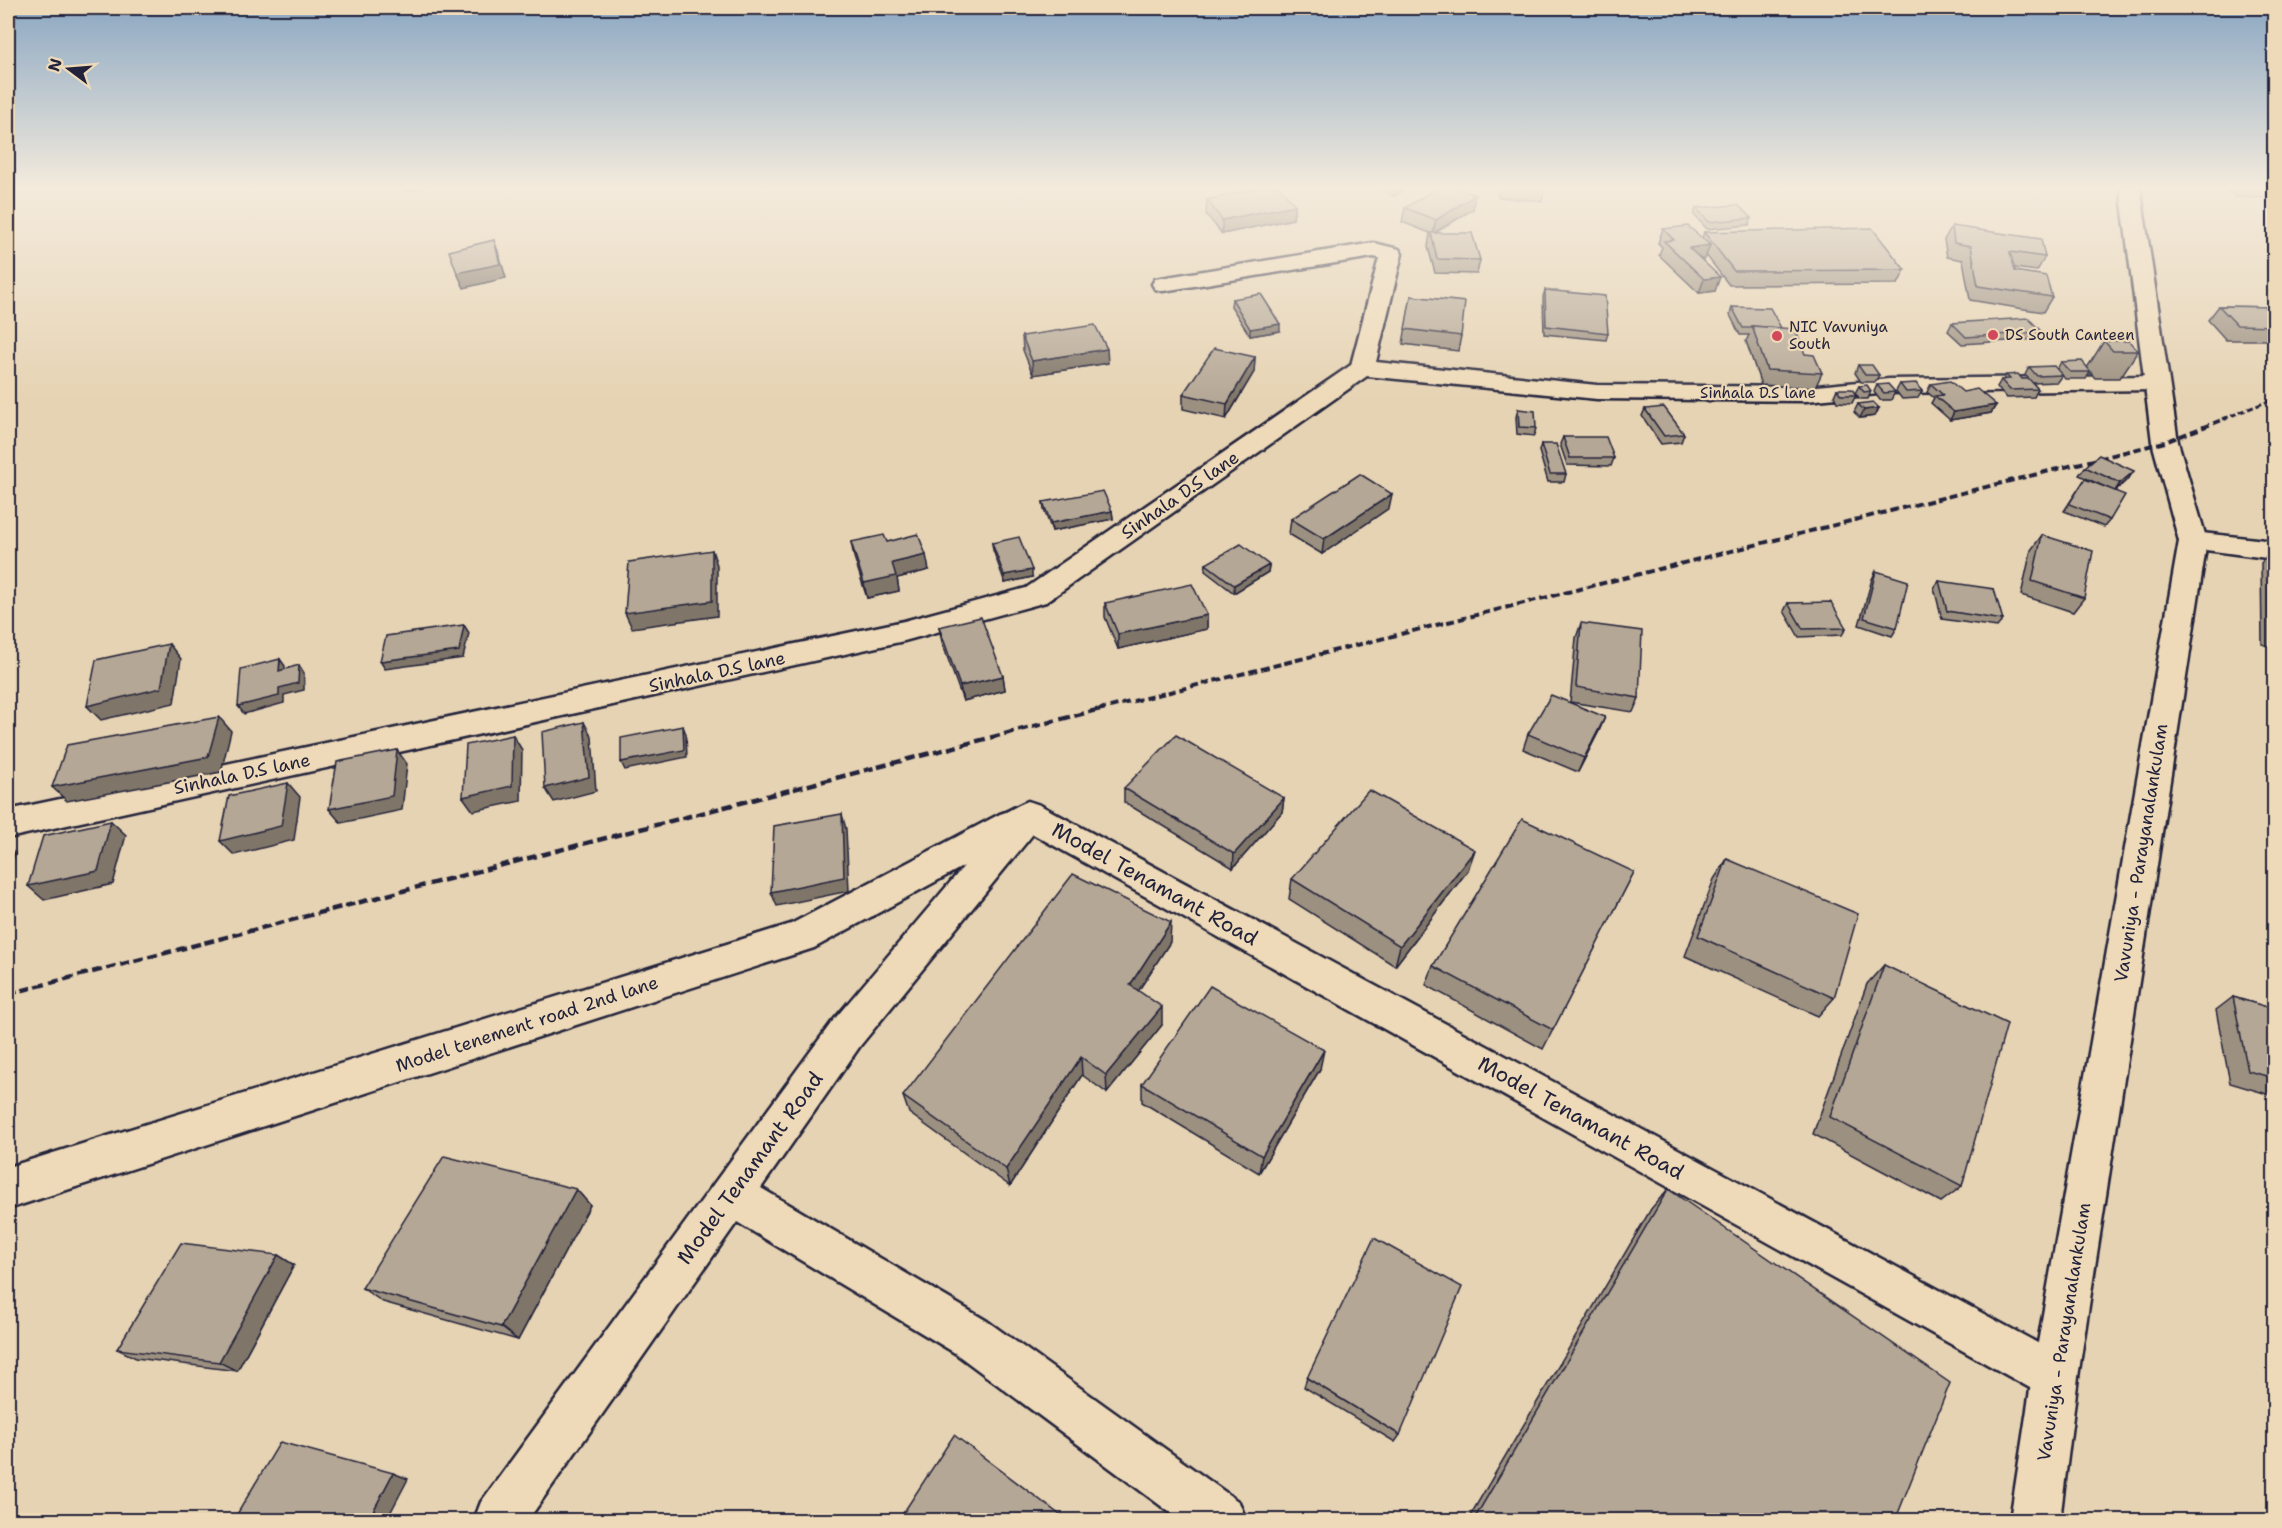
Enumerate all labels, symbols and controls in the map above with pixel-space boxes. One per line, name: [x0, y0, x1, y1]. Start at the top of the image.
north arrow: [39, 39, 99, 99]
text: N: [43, 56, 67, 74]
place label: NIC Vavuniya South: [1789, 317, 1889, 354]
place label: DS South Canteen: [2005, 325, 2134, 345]
marker: DS South Canteen: [1986, 328, 2000, 342]
marker: NIC Vavuniya South: [1770, 329, 1784, 343]
street label: Sinhala D.S lane: [1700, 383, 1816, 403]
street label: Sinhala D.S lane: [1116, 445, 1244, 545]
street label: Sinhala D.S lane: [647, 646, 787, 698]
street label: Vavuniya - Parayanalankulam: [2109, 722, 2173, 984]
street label: Sinhala D.S lane: [172, 748, 312, 800]
street label: Model Tenamant Road: [1047, 816, 1263, 952]
street label: Model tenement road 2nd lane: [393, 970, 661, 1078]
street label: Model Tenamant Road: [1473, 1050, 1689, 1186]
street label: Model Tenamant Road: [671, 1066, 829, 1270]
street label: Vavuniya - Parayanalankulam: [2032, 1201, 2096, 1463]

